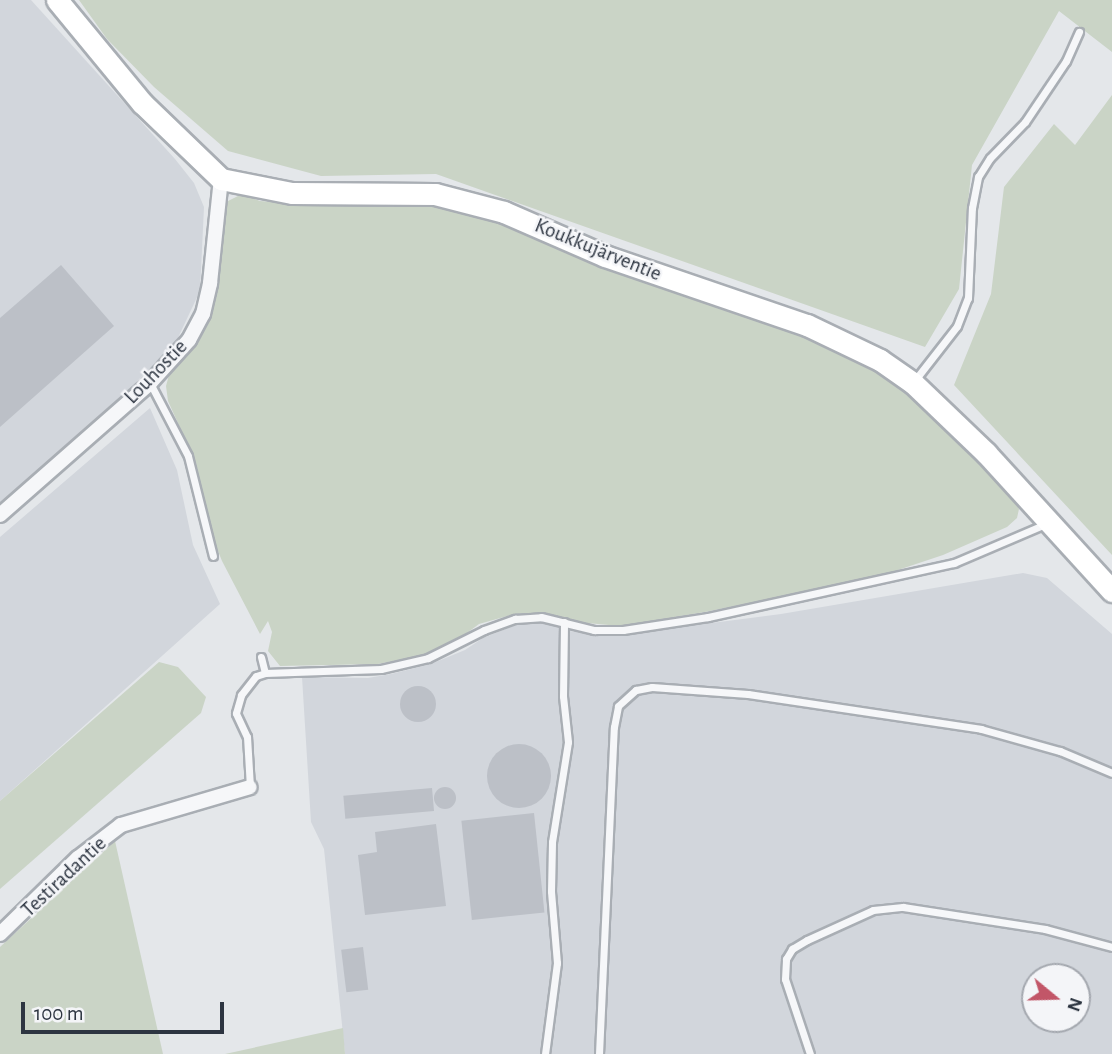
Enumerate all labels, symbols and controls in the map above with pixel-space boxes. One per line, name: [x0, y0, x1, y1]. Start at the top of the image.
street label: Koukkujärventie: [531, 213, 665, 287]
street label: Louhostie: [119, 335, 193, 409]
street label: Testiradantie: [16, 831, 112, 923]
north arrow: [1021, 963, 1091, 1033]
scale bar: [24, 988, 228, 1032]
text: N: [1063, 995, 1086, 1014]
text: 100 m: [34, 1003, 84, 1024]

